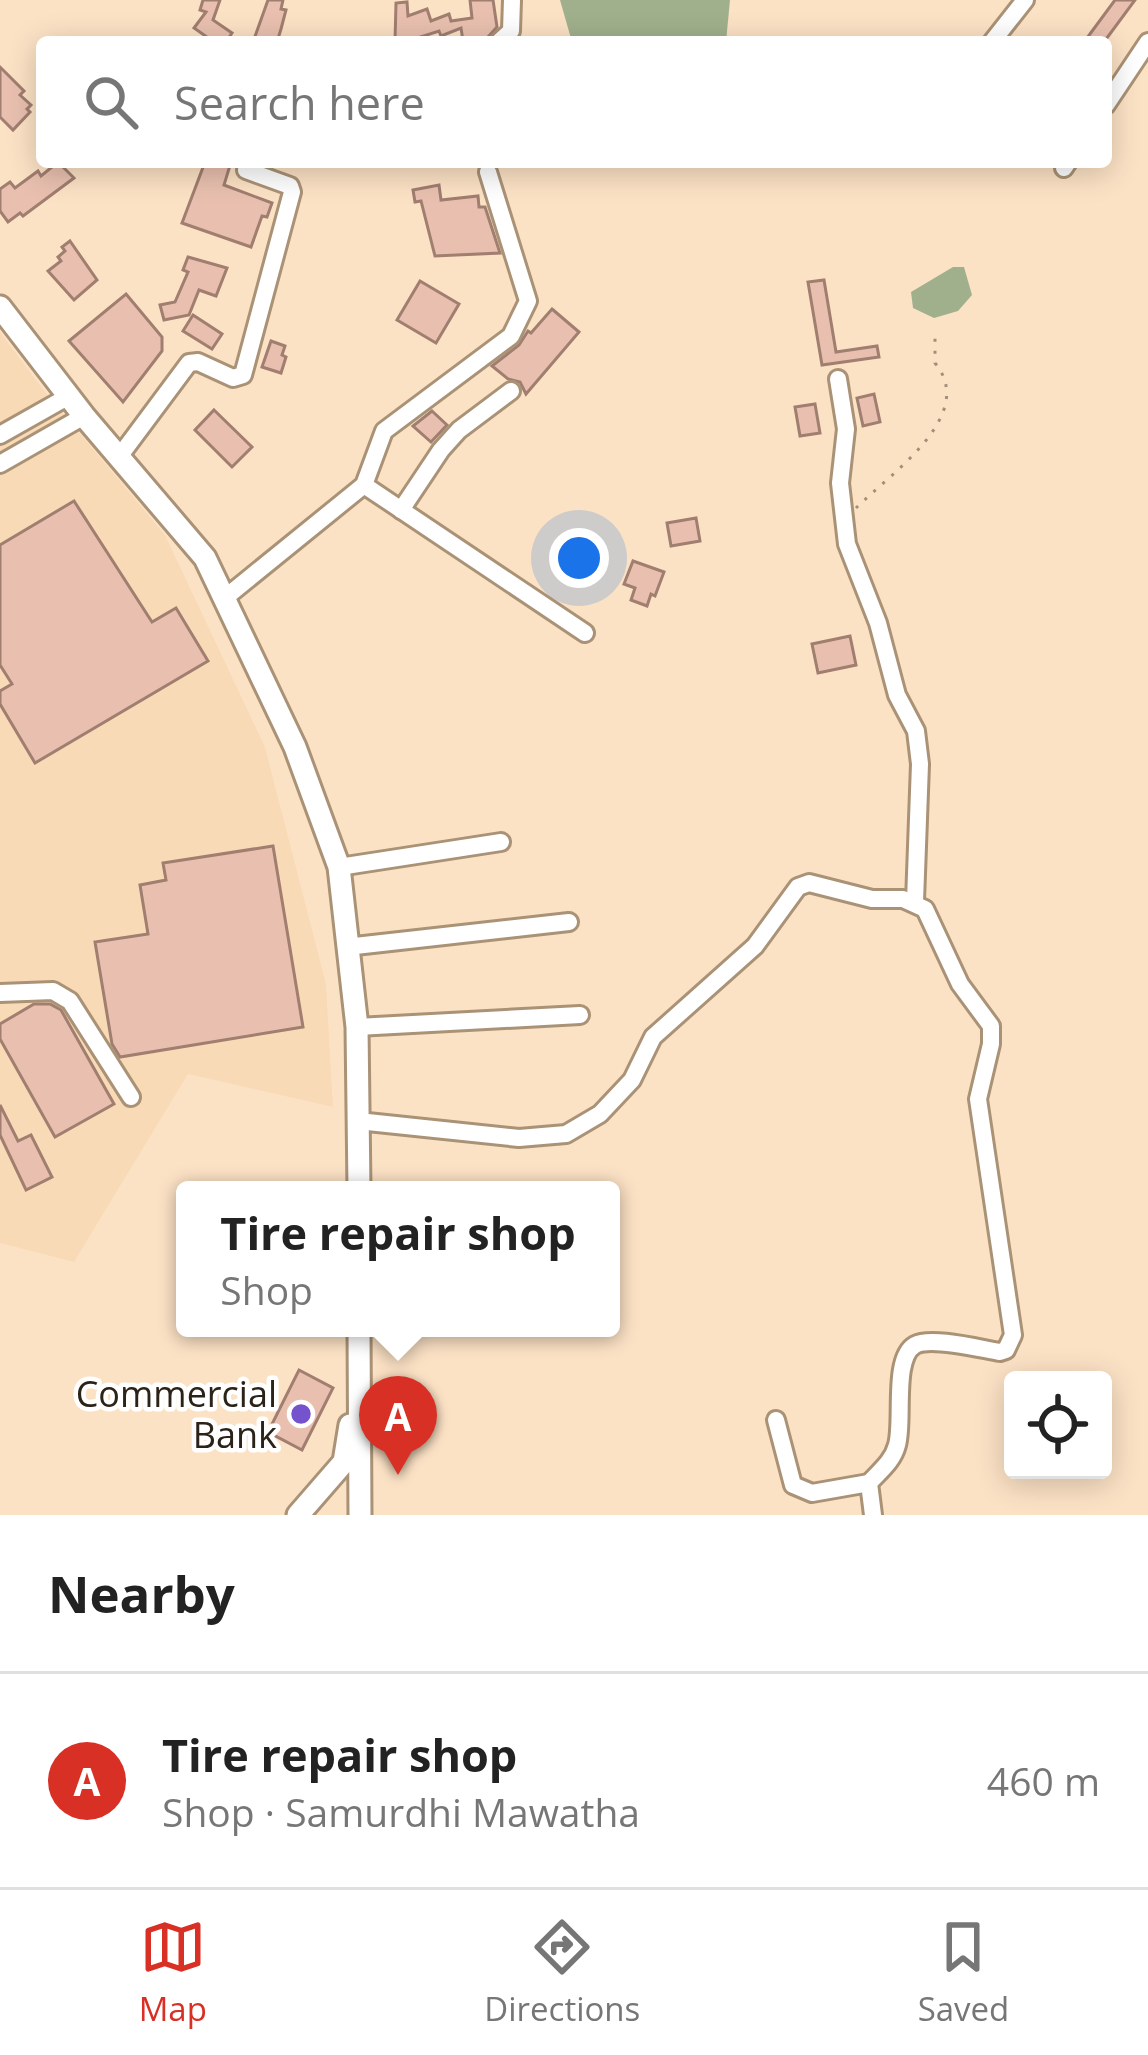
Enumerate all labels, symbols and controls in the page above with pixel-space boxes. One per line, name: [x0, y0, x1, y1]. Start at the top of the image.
search box: [36, 36, 1112, 168]
icon: search: [78, 69, 144, 135]
text: Search here: [174, 72, 425, 133]
your location: [549, 528, 609, 588]
popup: [176, 1181, 620, 1337]
text: Tire repair shop: [220, 1202, 576, 1263]
text: Shop: [220, 1263, 313, 1316]
place label: Commercial Bank: [76, 1369, 277, 1459]
map controls: [1004, 1371, 1112, 1479]
button: locate: [1004, 1371, 1112, 1479]
pin: A: [359, 1376, 437, 1475]
marker: Commercial Bank: [288, 1401, 314, 1427]
text: Nearby: [48, 1558, 235, 1628]
text: Tire repair shop: [162, 1724, 517, 1785]
text: A: [74, 1754, 100, 1807]
text: 460 m: [987, 1754, 1100, 1807]
text: Shop · Samurdhi Mawatha: [162, 1785, 640, 1838]
tab: Map: [139, 1914, 207, 2031]
tab: Directions: [484, 1914, 640, 2031]
tab: Saved: [918, 1914, 1009, 2031]

